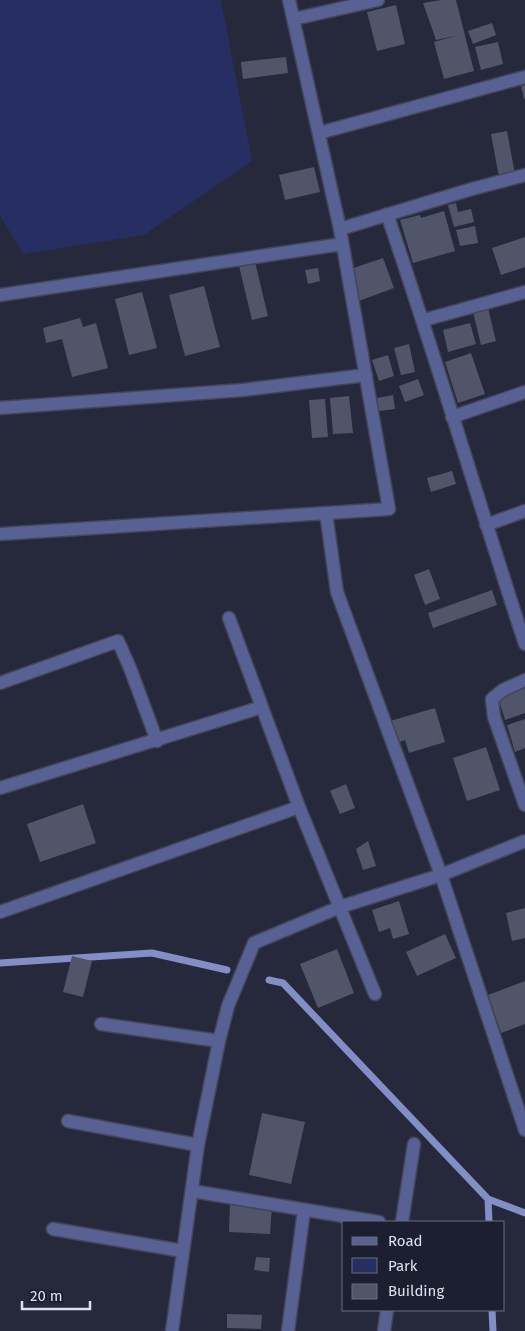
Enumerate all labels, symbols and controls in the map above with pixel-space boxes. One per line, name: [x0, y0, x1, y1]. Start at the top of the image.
legend: [342, 1221, 505, 1311]
text: Road: [388, 1232, 423, 1250]
text: Park: [388, 1257, 418, 1275]
scale bar: [22, 1278, 90, 1310]
text: Building: [388, 1282, 444, 1300]
text: 20 m: [30, 1287, 63, 1305]

